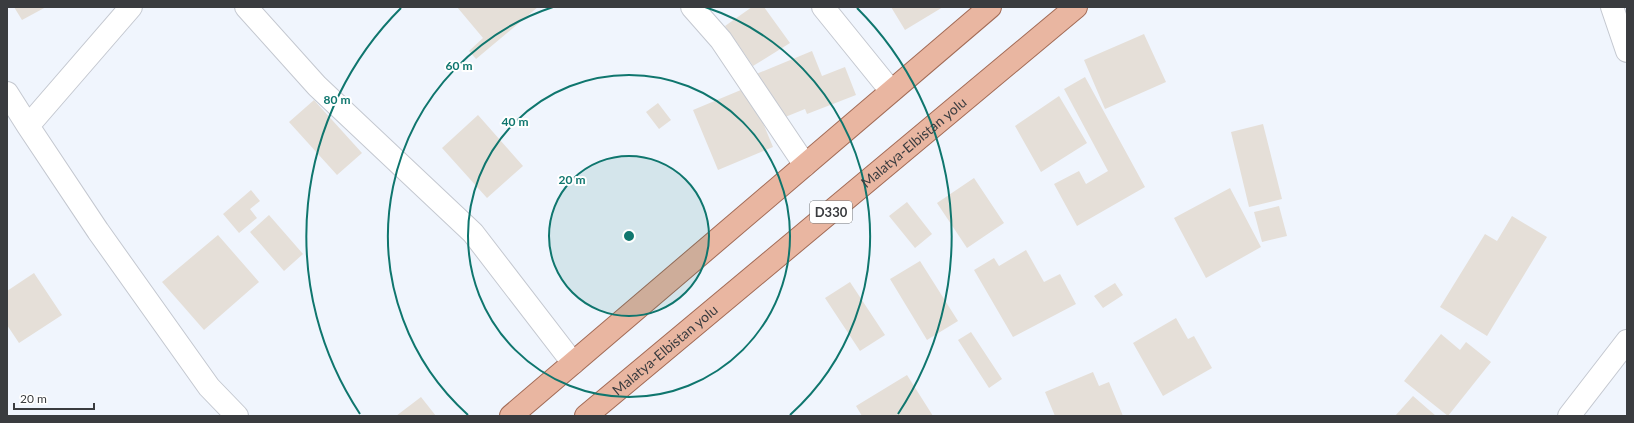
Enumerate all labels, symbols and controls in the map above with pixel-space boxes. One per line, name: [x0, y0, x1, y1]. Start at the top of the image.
text: 60 m: [446, 58, 472, 73]
text: 80 m: [324, 92, 350, 107]
street label: Malatya-Elbistan yolu: [857, 93, 970, 191]
text: 40 m: [502, 114, 528, 129]
text: 20 m: [559, 172, 585, 187]
road number: D330: [810, 201, 852, 223]
centre of rings: [622, 229, 636, 243]
street label: Malatya-Elbistan yolu: [609, 301, 721, 398]
scale bar: [14, 385, 94, 411]
text: 20 m: [20, 391, 47, 406]

